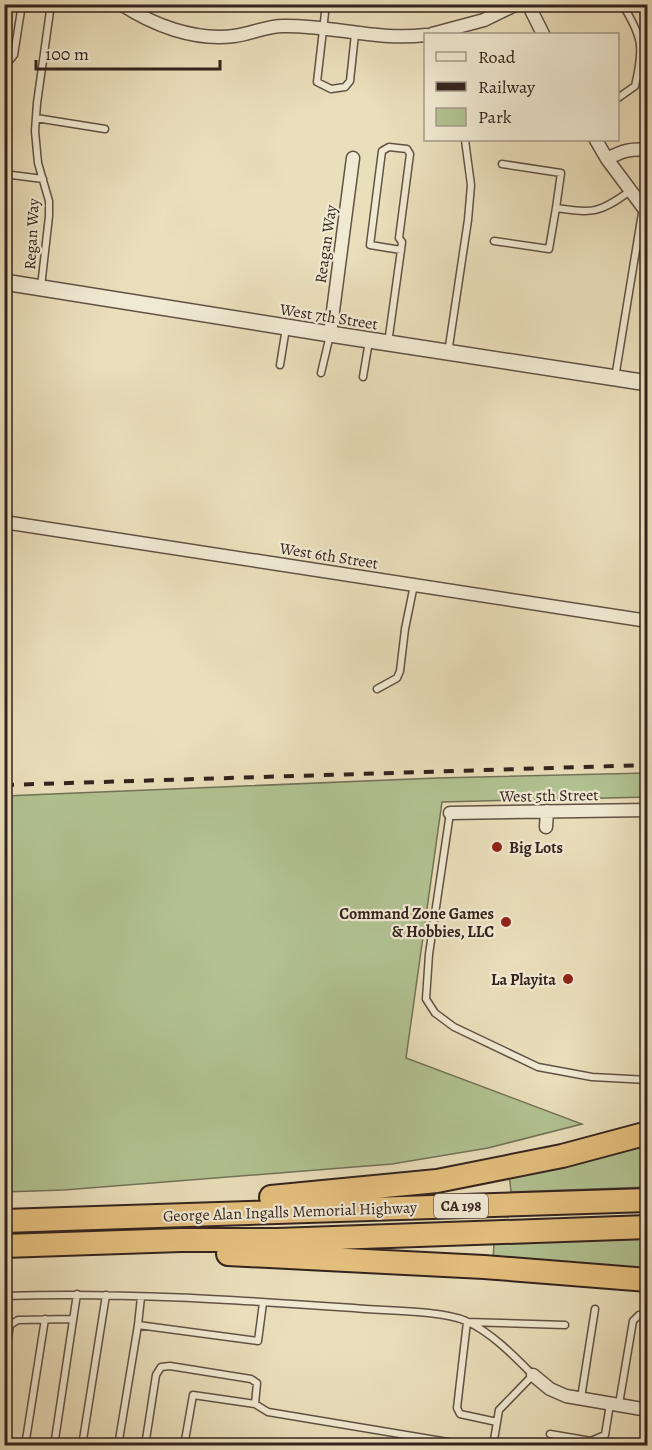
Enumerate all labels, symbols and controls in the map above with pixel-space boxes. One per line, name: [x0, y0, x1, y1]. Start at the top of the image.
scale bar: [36, 33, 220, 71]
legend: [424, 33, 619, 141]
text: 100 m: [45, 42, 89, 66]
text: Road: [478, 45, 516, 69]
text: Railway: [478, 75, 536, 99]
text: Park: [478, 105, 512, 129]
street label: Regan Way: [19, 197, 45, 270]
street label: Reagan Way: [310, 203, 343, 285]
street label: West 7th Street: [277, 298, 379, 336]
street label: West 6th Street: [277, 537, 380, 575]
street label: West 5th Street: [498, 784, 599, 808]
place label: Big Lots: [509, 837, 563, 859]
marker: Big Lots: [490, 840, 504, 854]
place label: Command Zone Games & Hobbies, LLC: [339, 903, 494, 943]
marker: Command Zone Games & Hobbies, LLC: [499, 915, 513, 929]
place label: La Playita: [491, 969, 556, 991]
marker: La Playita: [561, 972, 575, 986]
road number: CA 198: [434, 1194, 488, 1218]
street label: George Alan Ingalls Memorial Highway: [163, 1197, 418, 1227]

